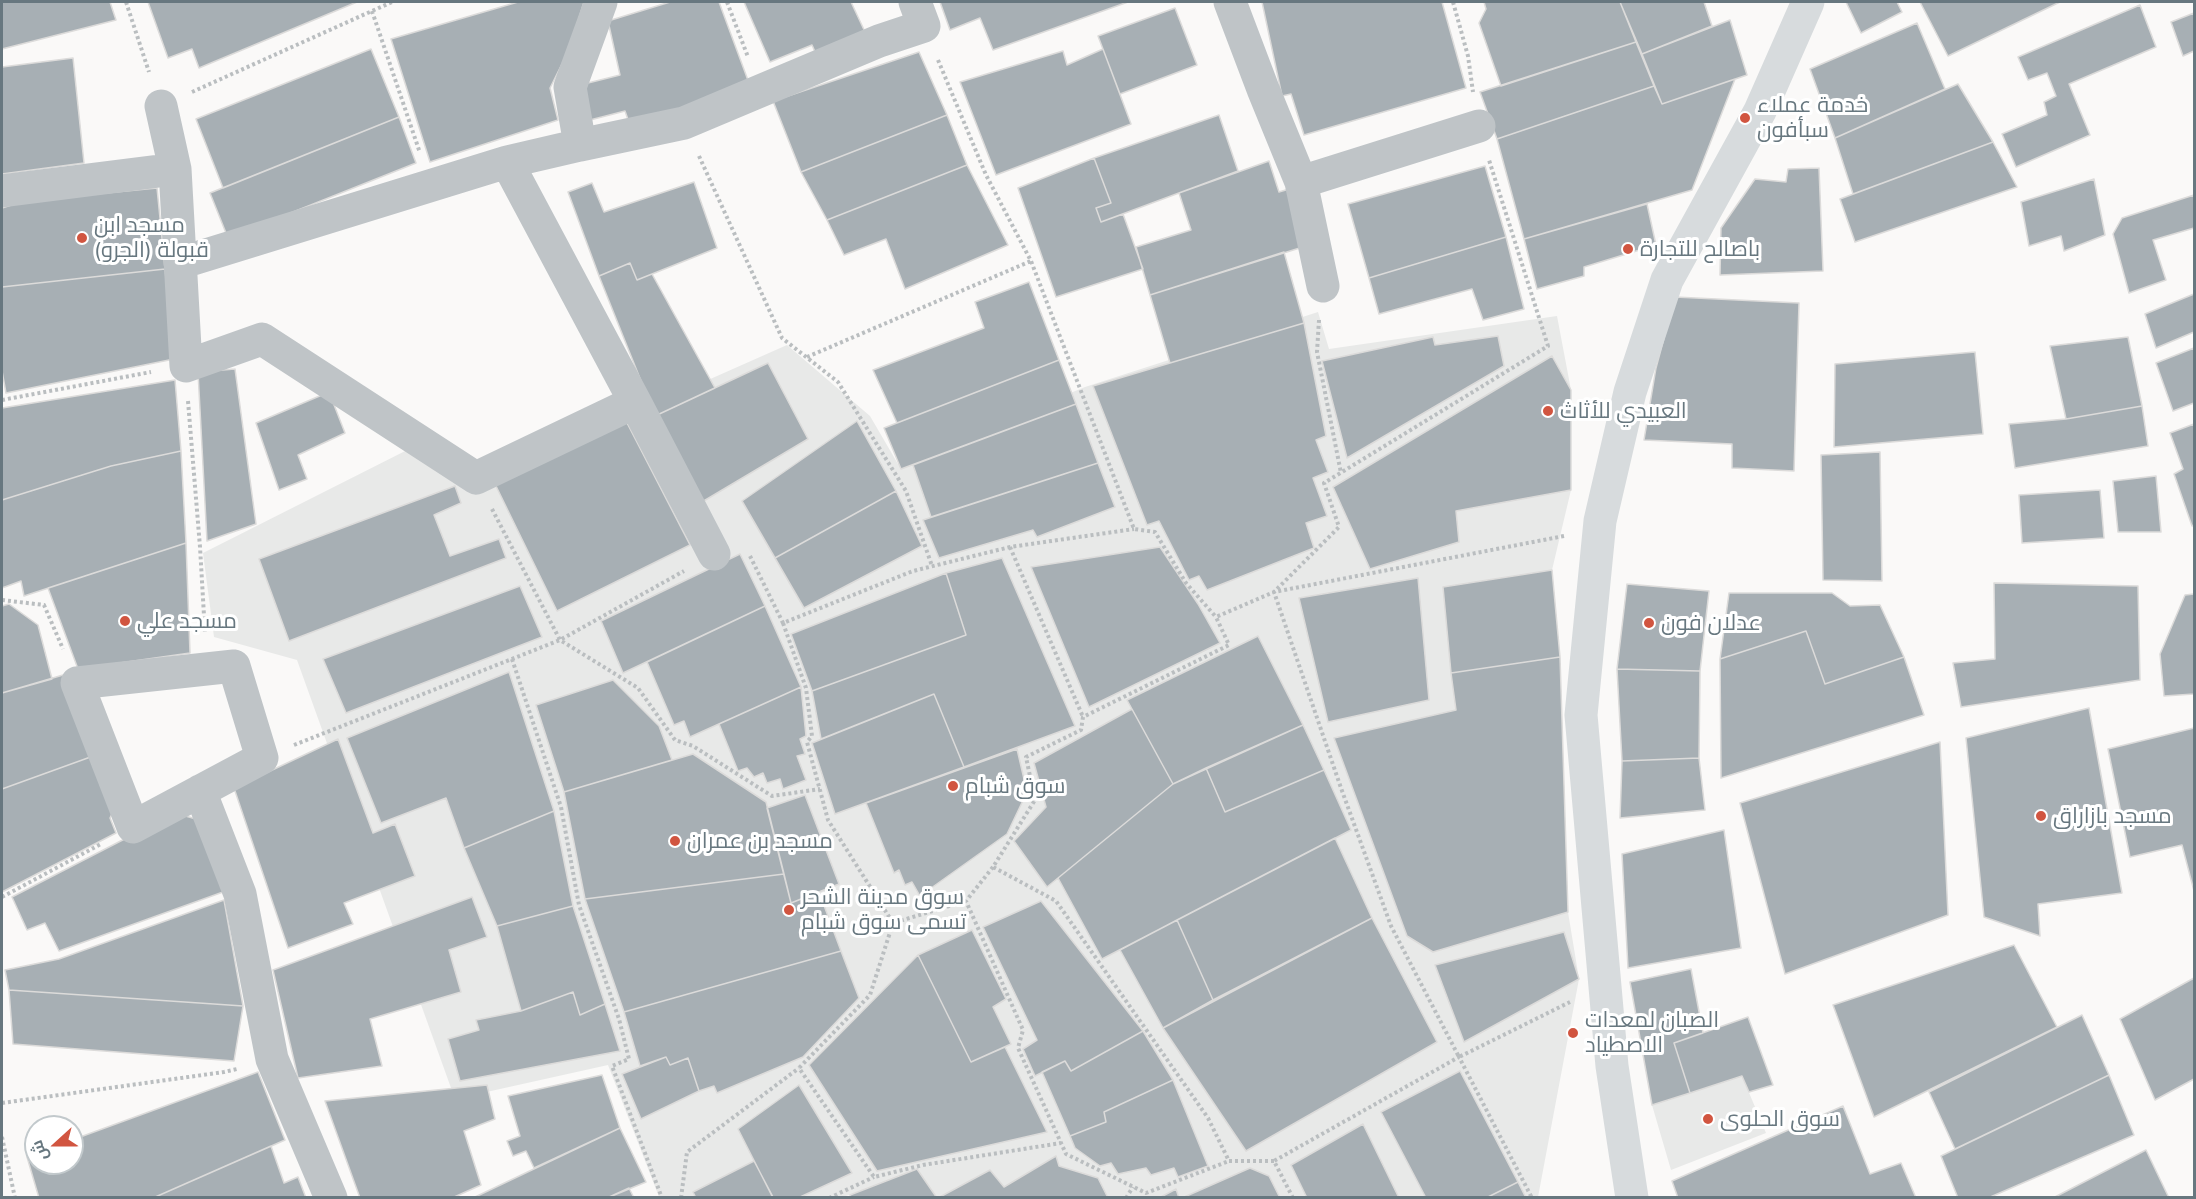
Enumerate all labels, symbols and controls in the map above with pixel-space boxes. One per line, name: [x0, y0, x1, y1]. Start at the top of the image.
place label: خدمة عملاء سبأفون: [1757, 92, 1868, 144]
marker: خدمة عملاء سبأفون: [1738, 111, 1752, 125]
place label: مسجد ابن قبولة (الجرو): [94, 212, 209, 264]
marker: مسجد ابن قبولة (الجرو): [75, 231, 89, 245]
place label: باصالح للتجارة: [1640, 236, 1760, 262]
marker: باصالح للتجارة: [1621, 242, 1635, 256]
place label: العبيدي للأثاث: [1560, 398, 1687, 424]
marker: العبيدي للأثاث: [1541, 404, 1555, 418]
place label: مسجد علي: [137, 608, 237, 634]
place label: عدلان فون: [1661, 610, 1761, 636]
marker: مسجد علي: [118, 614, 132, 628]
marker: عدلان فون: [1642, 616, 1656, 630]
place label: سوق شبام: [965, 773, 1066, 799]
marker: سوق شبام: [946, 779, 960, 793]
place label: مسجد بازاراق: [2053, 803, 2172, 829]
marker: مسجد بازاراق: [2034, 809, 2048, 823]
place label: مسجد بن عمران: [687, 828, 833, 854]
marker: مسجد بن عمران: [668, 834, 682, 848]
place label: سوق مدينة الشحر تسمى سوق شبام: [801, 884, 966, 936]
marker: سوق مدينة الشحر تسمى سوق شبام: [782, 903, 796, 917]
place label: الصبان لمعدات الاصطياد: [1585, 1007, 1719, 1058]
marker: الصبان لمعدات الاصطياد: [1566, 1026, 1580, 1040]
place label: سوق الحلوى: [1720, 1106, 1840, 1132]
marker: سوق الحلوى: [1701, 1112, 1715, 1126]
north arrow: [24, 1115, 84, 1175]
text: ش: [26, 1138, 52, 1164]

